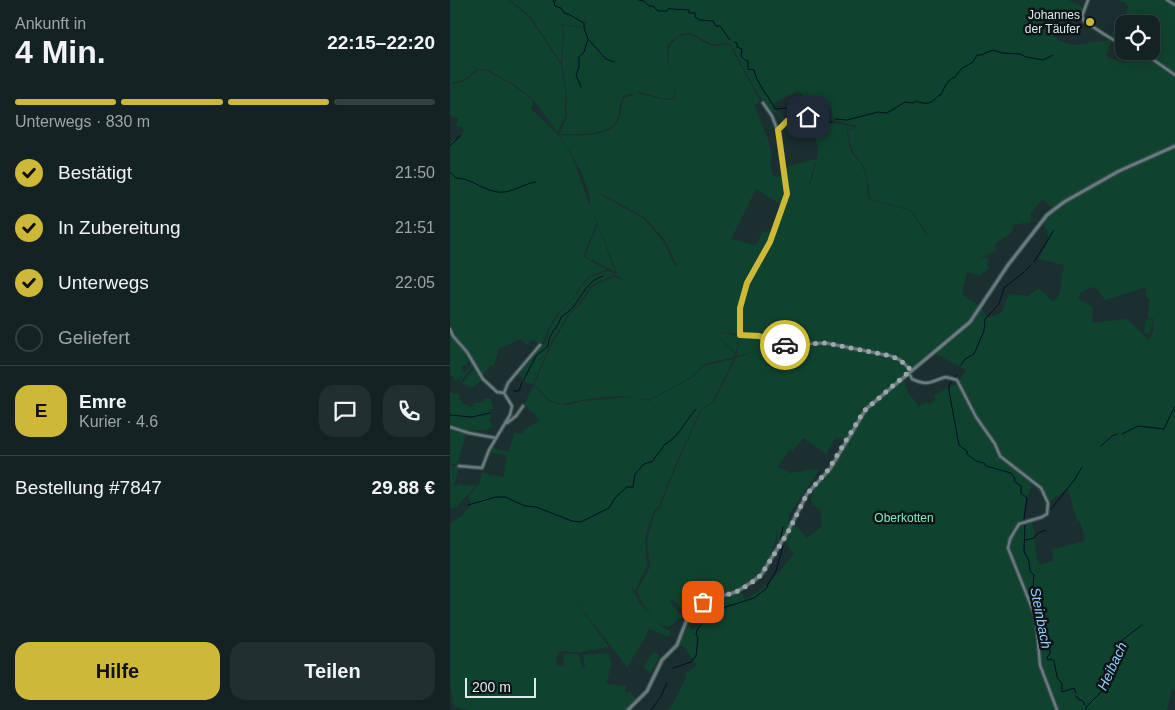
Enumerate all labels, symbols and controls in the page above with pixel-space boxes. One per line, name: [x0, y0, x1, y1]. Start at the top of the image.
place label: Johannes der Täufer: [1025, 8, 1080, 36]
text: Ankunft in: [15, 15, 86, 32]
map controls: [1115, 15, 1160, 60]
button: locate: [1115, 15, 1160, 60]
marker: Johannes der Täufer: [1084, 16, 1096, 28]
text: 22:15–22:20: [327, 32, 435, 53]
text: 4 Min.: [15, 34, 106, 70]
pin: [787, 96, 829, 138]
icon: home: [794, 103, 822, 131]
text: Unterwegs · 830 m: [15, 113, 150, 130]
icon: check: [15, 159, 43, 187]
text: Bestätigt: [58, 162, 132, 183]
text: 21:50: [395, 164, 435, 181]
icon: check: [15, 214, 43, 242]
text: In Zubereitung: [58, 217, 181, 238]
text: 21:51: [395, 219, 435, 236]
icon: check: [15, 269, 43, 297]
text: Unterwegs: [58, 272, 149, 293]
text: 22:05: [395, 274, 435, 291]
courier: [760, 320, 810, 370]
text: Geliefert: [58, 327, 130, 348]
icon: car: [771, 331, 799, 359]
button: chat: [319, 385, 371, 437]
button: phone: [383, 385, 435, 437]
text: Emre: [79, 391, 127, 412]
text: E: [35, 400, 47, 421]
text: Kurier · 4.6: [79, 413, 158, 430]
text: Bestellung #7847: [15, 477, 162, 498]
text: 29.88 €: [372, 477, 435, 498]
park label: Oberkotten: [874, 511, 934, 525]
pin: [682, 581, 724, 623]
water label: Steinbach: [1027, 586, 1055, 650]
icon: bag: [689, 588, 717, 616]
water label: Heibach: [1094, 639, 1130, 693]
button: Hilfe: [15, 642, 220, 700]
button: Teilen: [230, 642, 435, 700]
scale bar: [465, 675, 536, 698]
text: 200 m: [472, 679, 511, 695]

